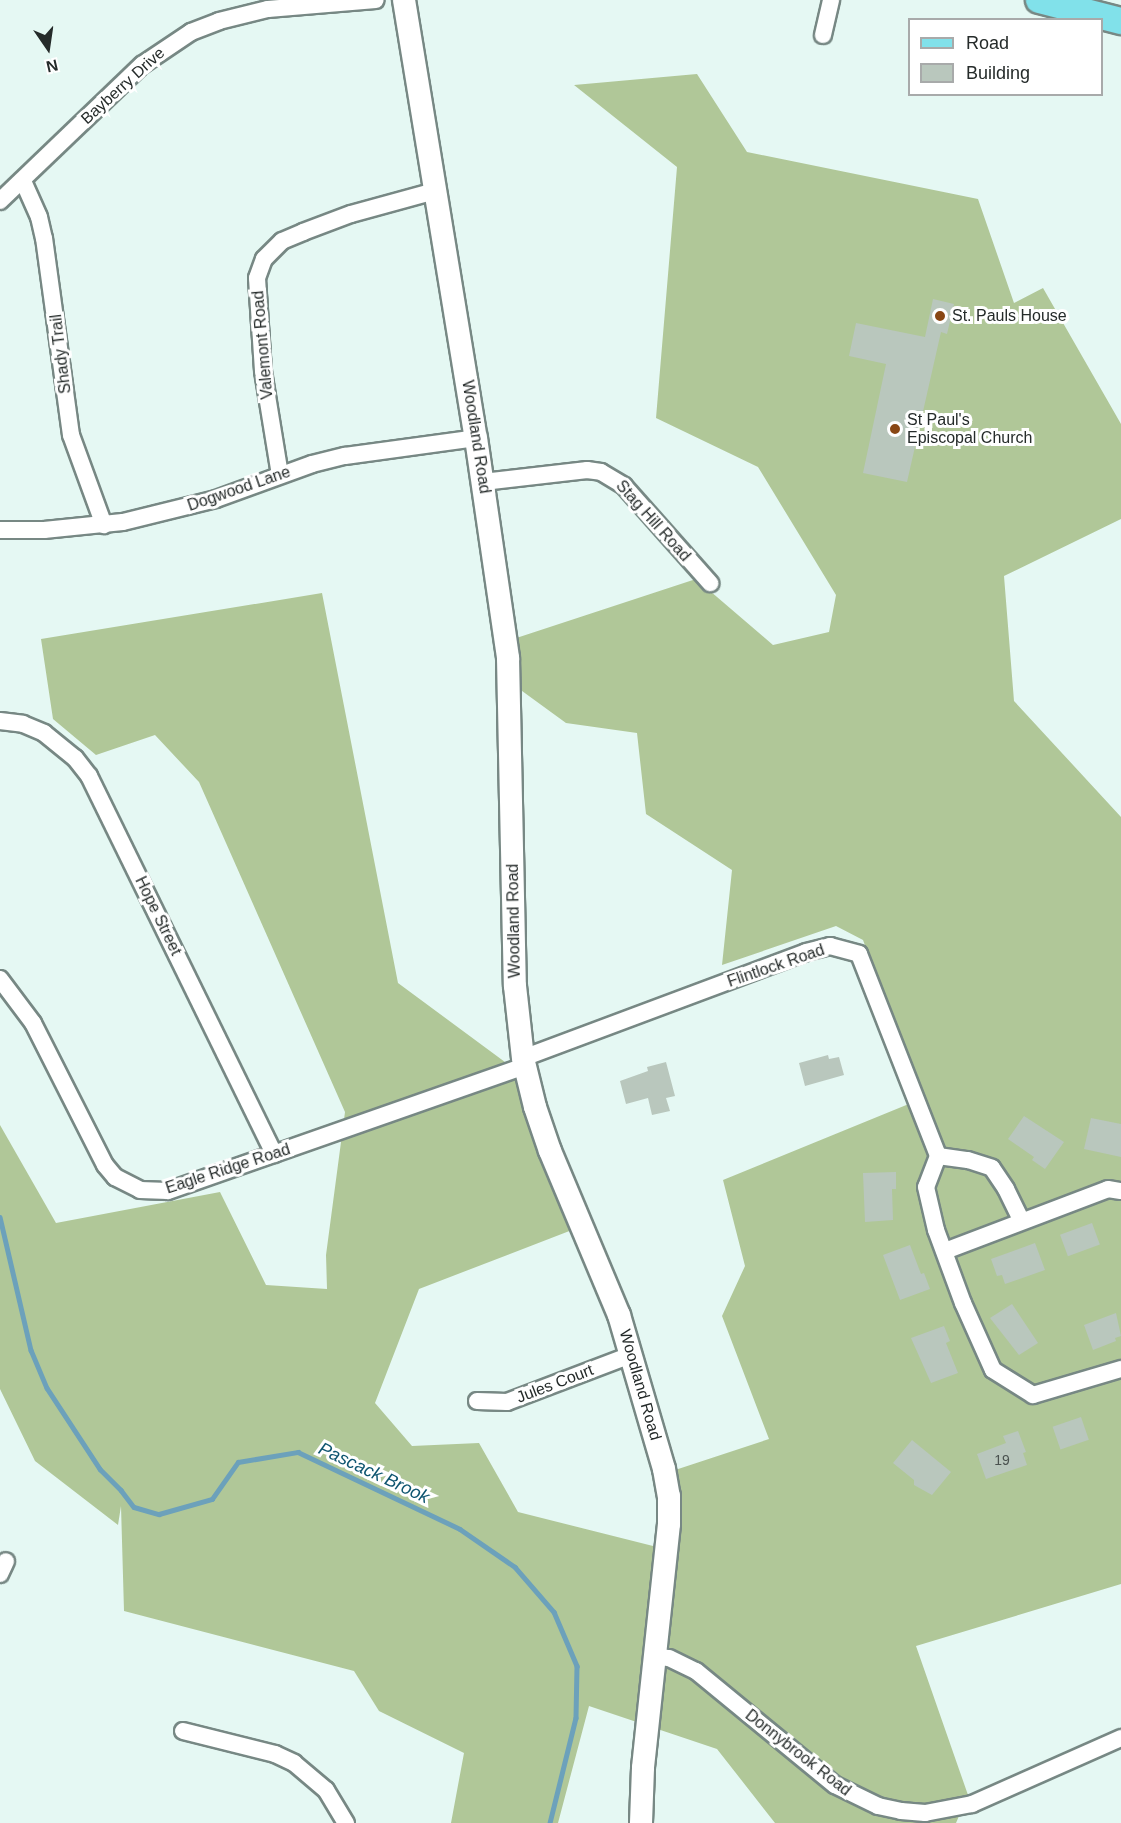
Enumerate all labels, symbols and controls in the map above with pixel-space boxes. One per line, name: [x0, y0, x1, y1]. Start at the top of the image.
north arrow: [18, 18, 78, 78]
legend: [908, 18, 1103, 96]
text: Road: [966, 33, 1009, 53]
street label: Bayberry Drive: [77, 43, 169, 129]
text: N: [45, 56, 60, 76]
text: Building: [966, 63, 1030, 83]
street label: Valemont Road: [249, 290, 277, 400]
place label: St. Pauls House: [952, 306, 1067, 326]
marker: St. Pauls House: [933, 309, 947, 323]
street label: Shady Trail: [47, 313, 75, 395]
street label: Woodland Road: [458, 379, 494, 495]
place label: St Paul's Episcopal Church: [907, 410, 1032, 448]
marker: St Paul's Episcopal Church: [888, 422, 902, 436]
street label: Dogwood Lane: [185, 462, 293, 516]
street label: Stag Hill Road: [612, 477, 694, 565]
street label: Woodland Road: [503, 864, 525, 978]
street label: Hope Street: [131, 873, 185, 959]
street label: Flintlock Road: [725, 940, 827, 992]
street label: Eagle Ridge Road: [163, 1140, 293, 1198]
street label: Woodland Road: [615, 1327, 665, 1443]
street label: Jules Court: [514, 1361, 596, 1407]
water label: Pascack Brook: [315, 1438, 433, 1508]
house number: 19: [994, 1452, 1010, 1468]
street label: Donnybrook Road: [741, 1706, 855, 1800]

